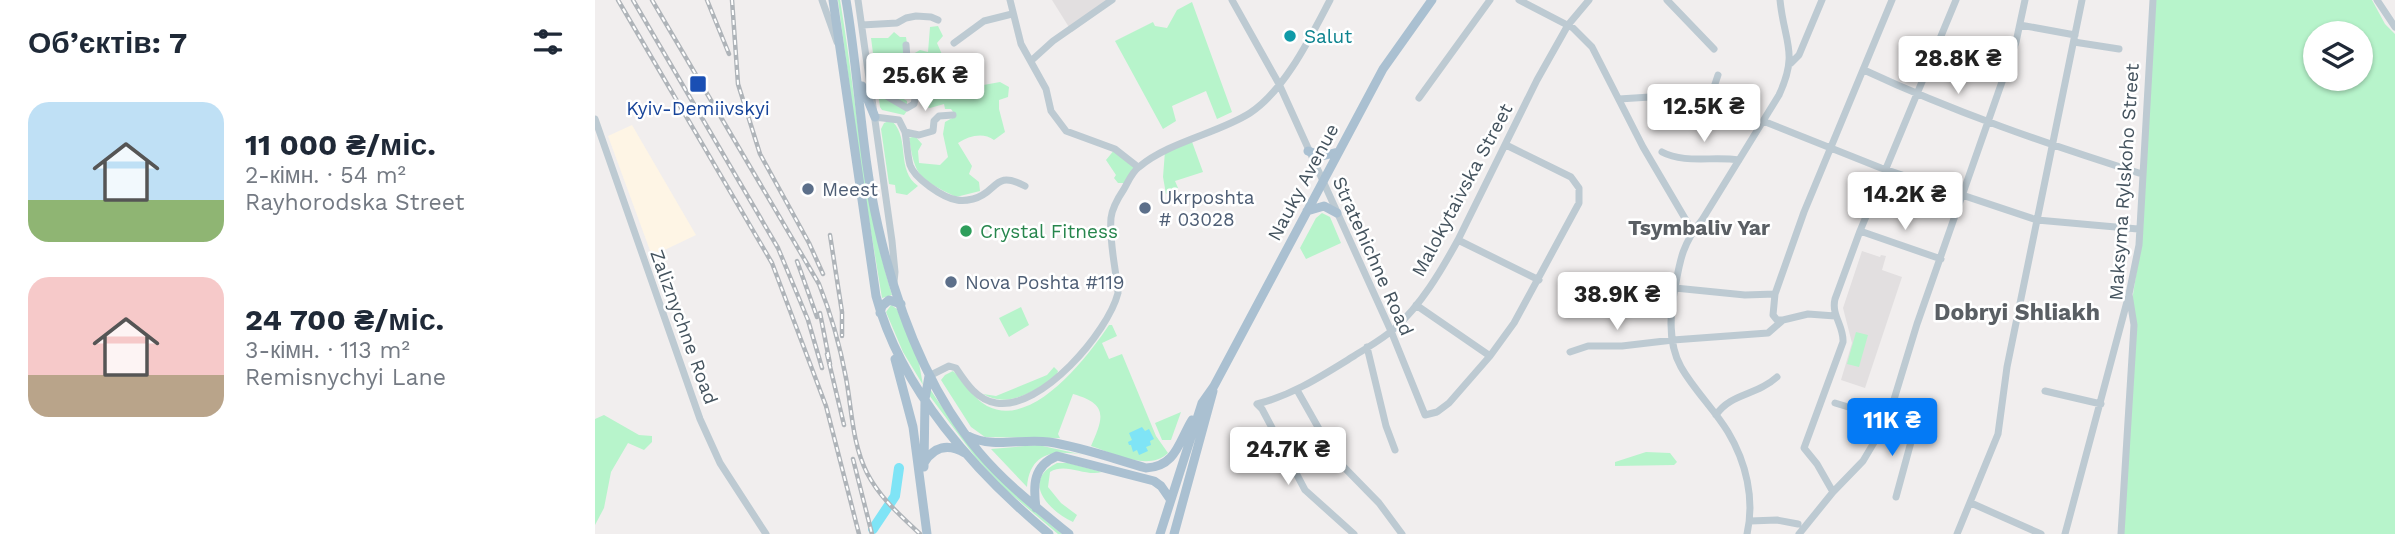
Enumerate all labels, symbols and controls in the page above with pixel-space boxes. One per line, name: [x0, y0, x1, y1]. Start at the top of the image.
map controls: [2303, 21, 2373, 91]
button: layers: [2303, 21, 2373, 91]
icon: filters: [529, 23, 567, 61]
text: Об’єктів: 7: [28, 25, 187, 60]
place label: Salut: [1304, 25, 1352, 48]
marker: Salut: [1282, 28, 1298, 44]
pin: 28.8K ₴: [1893, 36, 2023, 96]
text: 28.8K ₴: [1915, 45, 2001, 72]
pin: 25.6K ₴: [860, 54, 990, 113]
text: 25.6K ₴: [882, 62, 968, 89]
street label: Maksyma Rylskoho Street: [2104, 63, 2144, 301]
marker: Kyiv-Demiivskyi: [688, 74, 708, 94]
pin: 12.5K ₴: [1639, 85, 1769, 144]
text: 12.5K ₴: [1663, 93, 1745, 120]
place label: Kyiv-Demiivskyi: [626, 97, 770, 120]
street label: Malokytaivska Street: [1407, 100, 1517, 280]
street label: Nauky Avenue: [1262, 119, 1344, 245]
text: 11 000 ₴/міс.: [245, 127, 436, 162]
icon: home: [84, 130, 168, 214]
text: 2-кімн. · 54 m²: [245, 162, 406, 189]
street label: Stratehichne Road: [1328, 173, 1418, 339]
pin: 14.2K ₴: [1840, 173, 1970, 232]
place label: Meest: [822, 178, 878, 201]
marker: Meest: [800, 181, 816, 197]
text: 14.2K ₴: [1864, 181, 1946, 208]
place label: Ukrposhta # 03028: [1159, 186, 1255, 231]
text: Rayhorodska Street: [245, 189, 464, 216]
marker: Ukrposhta # 03028: [1137, 200, 1153, 216]
district label: Tsymbaliv Yar: [1628, 215, 1770, 240]
place label: Crystal Fitness: [980, 220, 1118, 243]
marker: Crystal Fitness: [958, 223, 974, 239]
street label: Zaliznychne Road: [645, 246, 723, 408]
place label: Nova Poshta #119: [965, 271, 1125, 294]
pin: 38.9K ₴: [1552, 272, 1682, 332]
marker: Nova Poshta #119: [943, 274, 959, 290]
text: 38.9K ₴: [1574, 281, 1660, 308]
district label: Dobryi Shliakh: [1934, 299, 2100, 326]
text: 24 700 ₴/міс.: [245, 302, 444, 337]
icon: home: [84, 305, 168, 389]
text: 3-кімн. · 113 m²: [245, 337, 410, 364]
text: Remisnychyi Lane: [245, 364, 446, 391]
pin: 11K ₴: [1843, 398, 1941, 458]
text: 11K ₴: [1863, 407, 1921, 434]
pin: 24.7K ₴: [1223, 428, 1353, 487]
text: 24.7K ₴: [1246, 436, 1330, 463]

